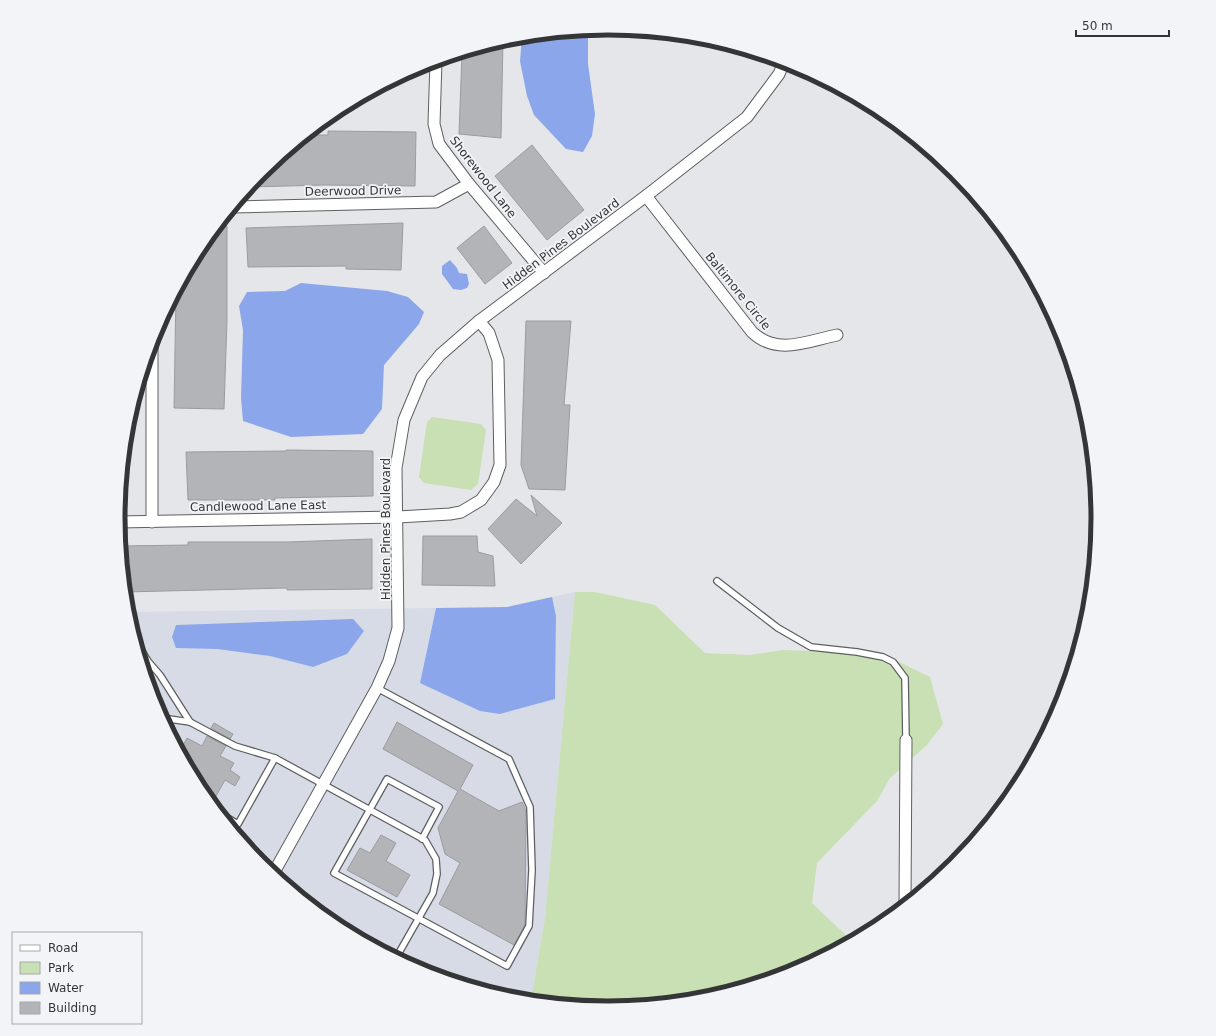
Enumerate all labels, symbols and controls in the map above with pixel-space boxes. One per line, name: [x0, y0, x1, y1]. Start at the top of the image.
scale bar: [1076, 12, 1169, 38]
text: 50 m: [1082, 19, 1113, 33]
street label: Shorewood Lane: [447, 133, 519, 221]
street label: Deerwood Drive: [304, 183, 402, 199]
street label: Hidden Pines Boulevard: [500, 196, 622, 292]
street label: Baltimore Circle: [702, 249, 774, 333]
street label: Hidden Pines Boulevard: [379, 458, 393, 600]
street label: Candlewood Lane East: [190, 498, 327, 514]
legend: [12, 932, 142, 1024]
text: Road: [48, 941, 78, 955]
text: Park: [48, 961, 74, 975]
text: Water: [48, 981, 84, 995]
text: Building: [48, 1001, 97, 1015]

